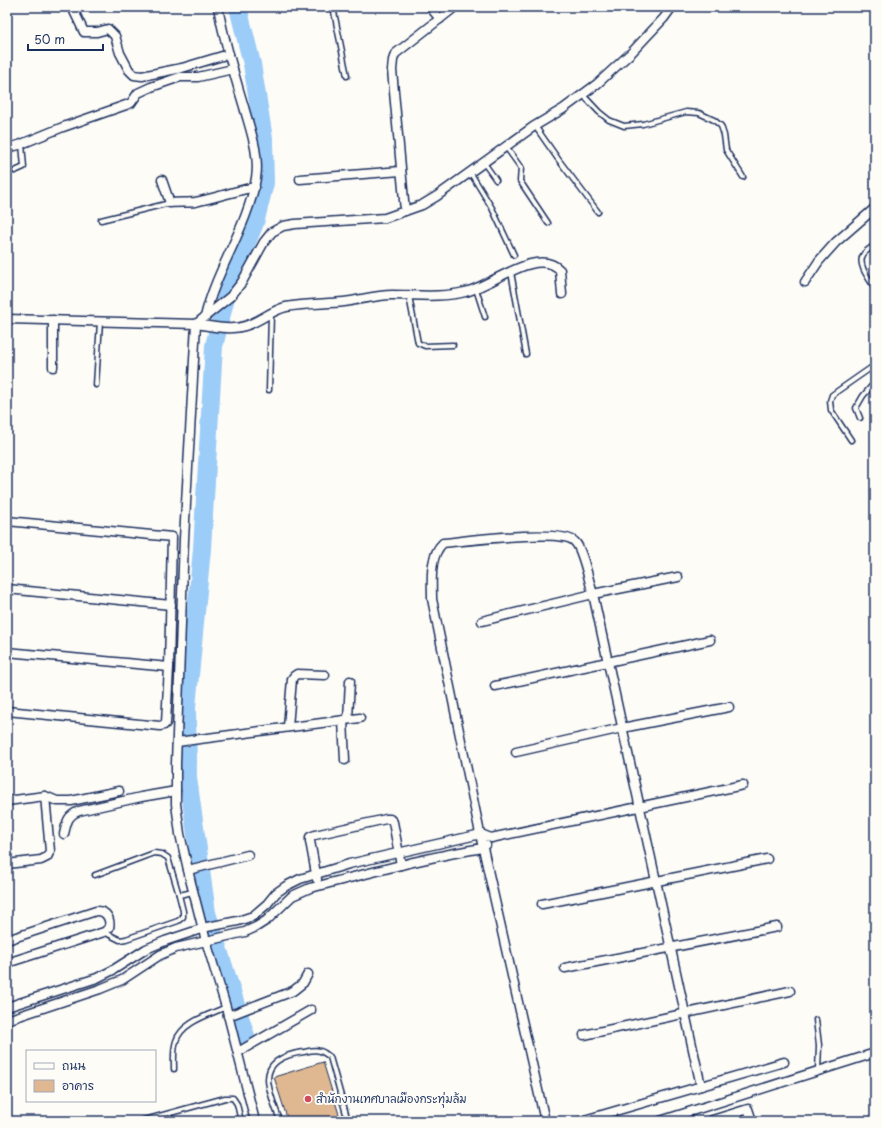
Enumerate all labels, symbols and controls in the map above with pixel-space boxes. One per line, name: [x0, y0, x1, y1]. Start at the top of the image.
scale bar: [28, 26, 103, 52]
text: 50 m: [34, 30, 65, 48]
legend: [26, 1050, 156, 1102]
text: ถนน: [62, 1056, 86, 1074]
text: อาคาร: [62, 1076, 94, 1094]
place label: สำนักงานเทศบาลเมืองกระทุ่มล้ม: [316, 1090, 467, 1108]
marker: สำนักงานเทศบาลเมืองกระทุ่มล้ม: [303, 1094, 313, 1104]

